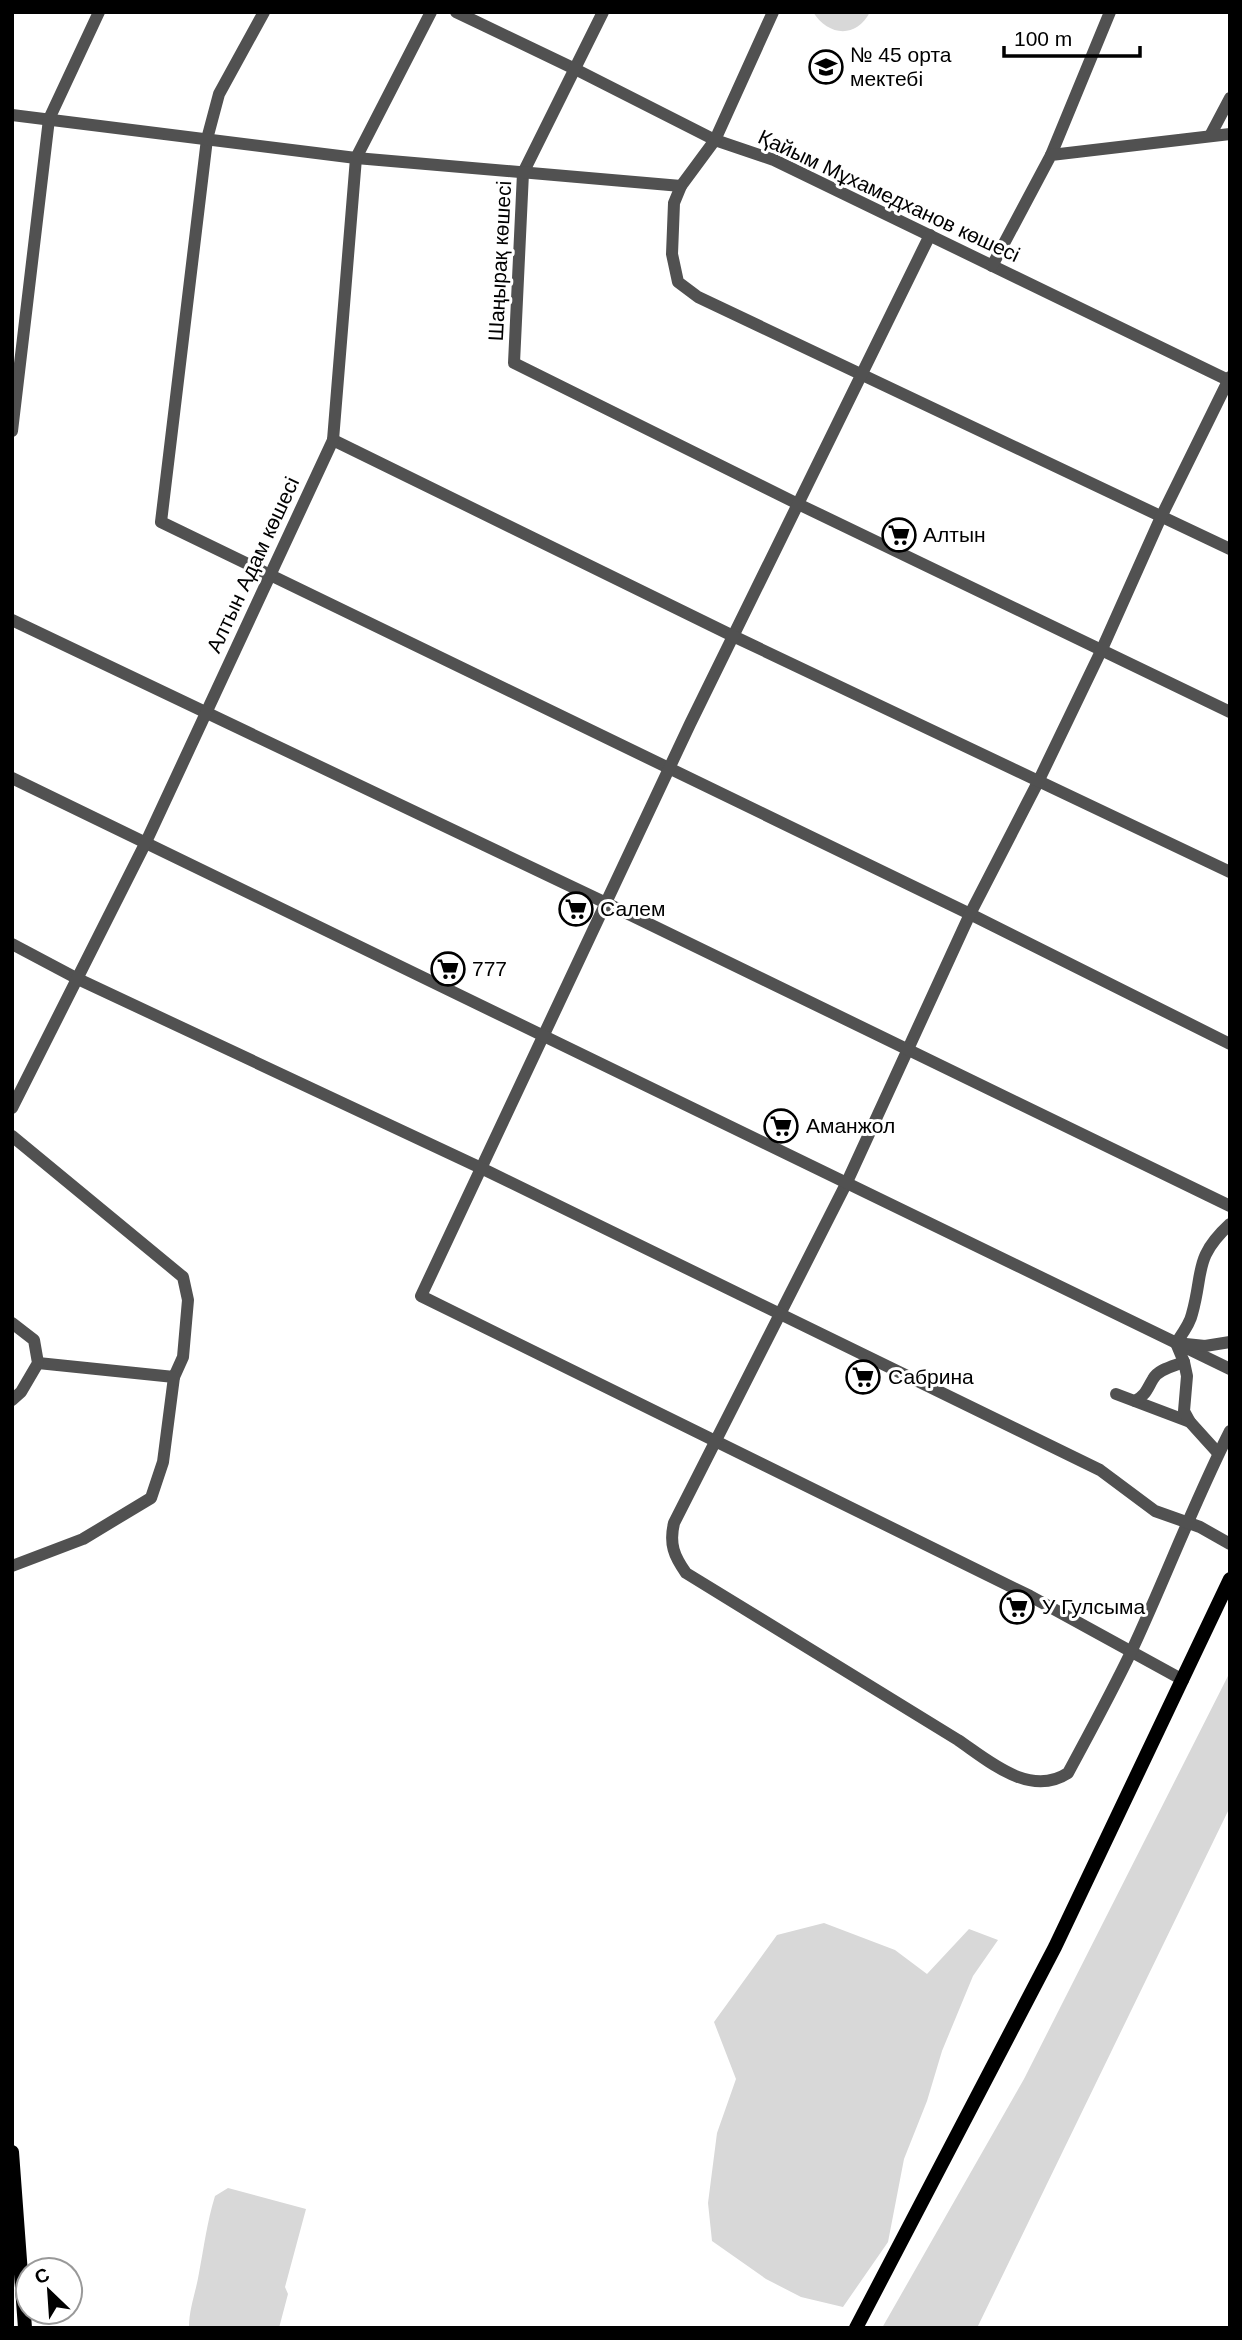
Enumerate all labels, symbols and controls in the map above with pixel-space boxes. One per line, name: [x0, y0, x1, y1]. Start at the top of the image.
scale bar: [1004, 14, 1140, 58]
text: 100 m: [1014, 27, 1072, 50]
place label: № 45 орта мектебі: [850, 43, 952, 90]
school or university icon: № 45 орта мектебі: [807, 48, 845, 86]
street label: Қайым Мұхамедханов көшесі: [755, 125, 1024, 266]
street label: Шаңырақ көшесі: [484, 180, 515, 342]
street label: Алтын Адам көшесі: [202, 473, 303, 656]
supermarket icon: Алтын: [880, 516, 918, 554]
place label: Алтын: [923, 523, 986, 546]
supermarket icon: Салем: [557, 890, 595, 928]
place label: Салем: [600, 897, 665, 920]
supermarket icon: 777: [429, 950, 467, 988]
place label: 777: [472, 957, 507, 980]
supermarket icon: Аманжол: [762, 1107, 800, 1145]
place label: Аманжол: [806, 1114, 895, 1137]
supermarket icon: Сабрина: [844, 1358, 882, 1396]
place label: Сабрина: [888, 1365, 974, 1388]
supermarket icon: У Гулсыма: [998, 1588, 1036, 1626]
place label: У Гулсыма: [1042, 1595, 1145, 1618]
north arrow: [14, 2256, 84, 2326]
text: С: [31, 2264, 53, 2288]

